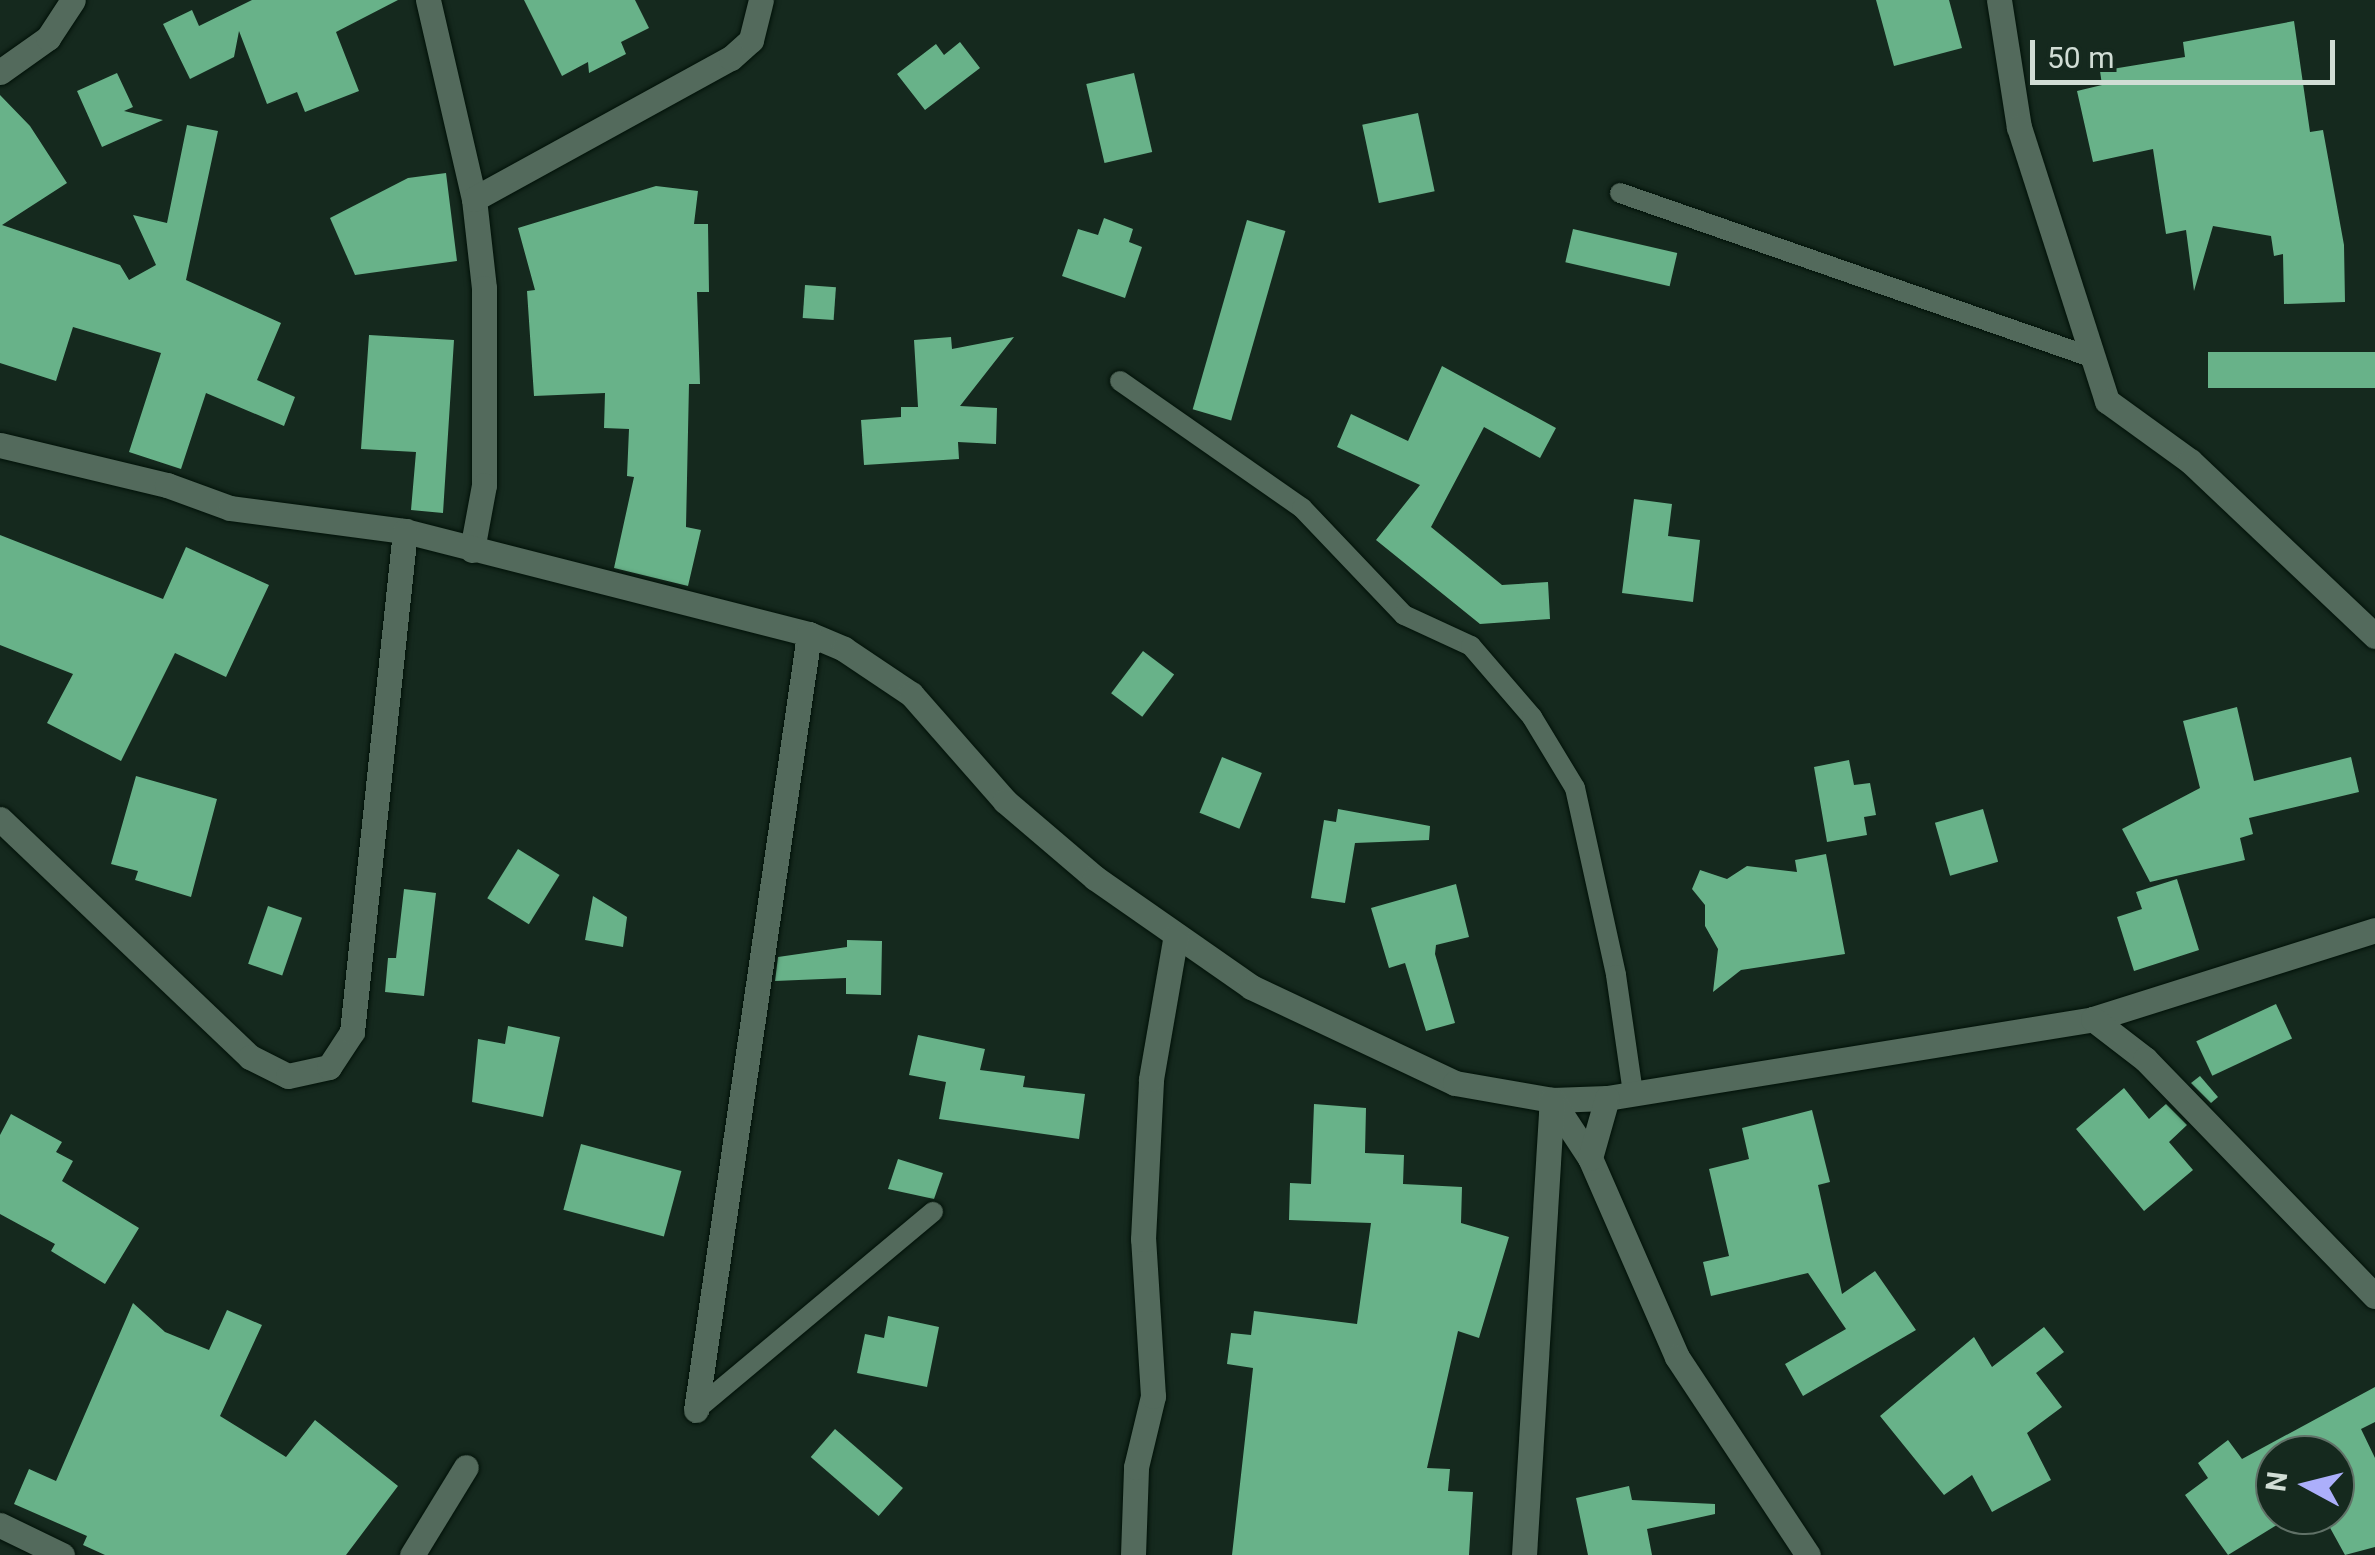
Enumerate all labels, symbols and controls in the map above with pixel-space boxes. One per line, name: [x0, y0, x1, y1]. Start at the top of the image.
scale bar: [2035, 20, 2340, 82]
text: 50 m: [2047, 40, 2114, 75]
north arrow: [2255, 1435, 2355, 1535]
text: N: [2259, 1470, 2294, 1493]

